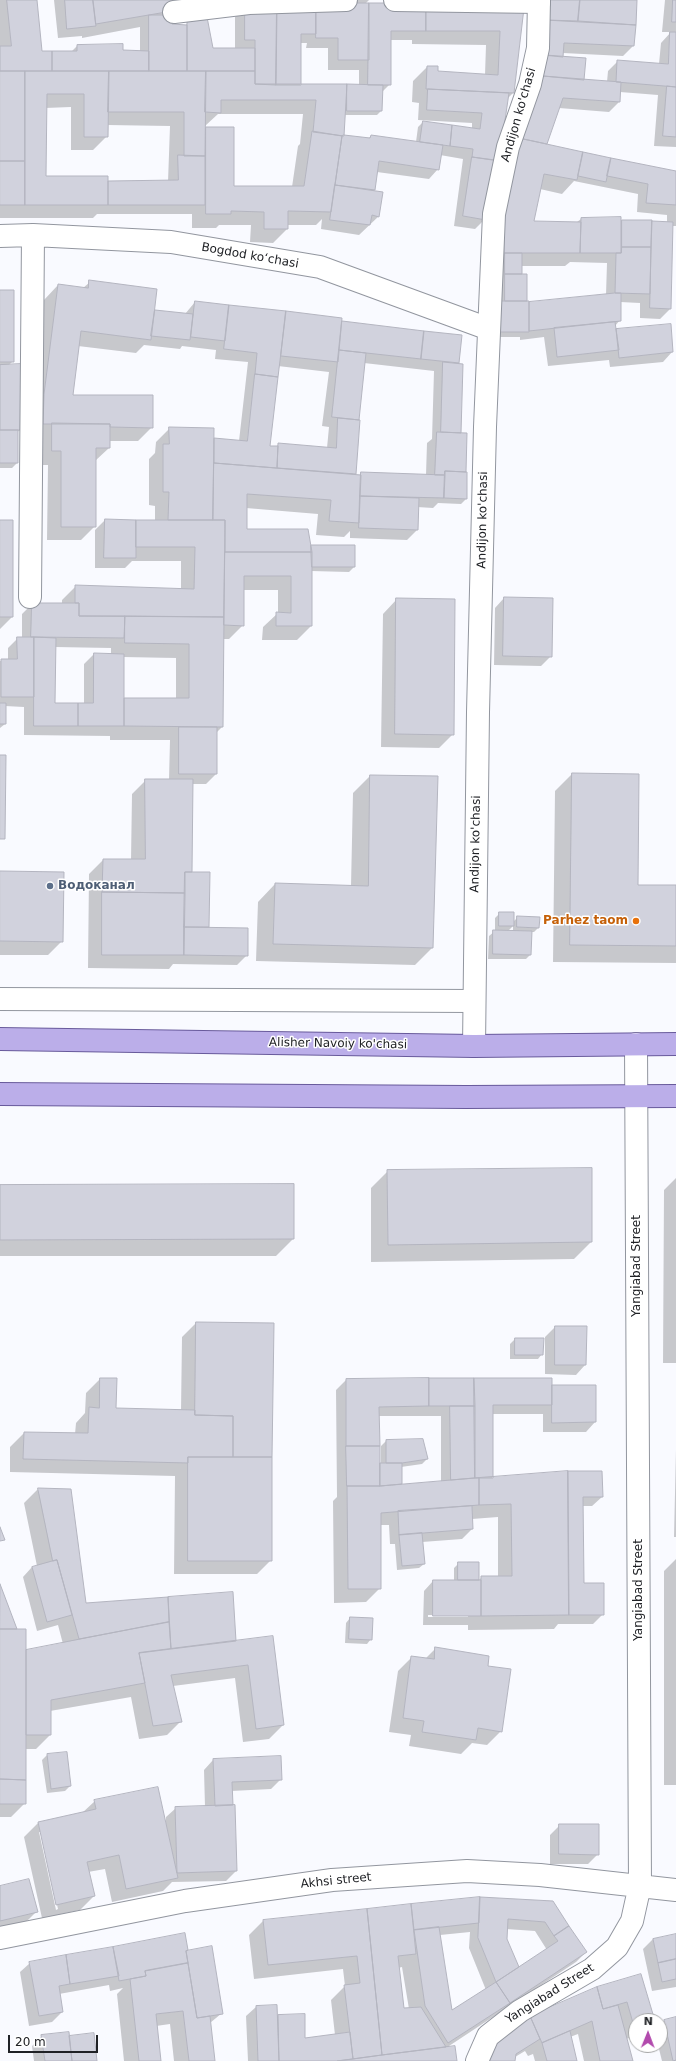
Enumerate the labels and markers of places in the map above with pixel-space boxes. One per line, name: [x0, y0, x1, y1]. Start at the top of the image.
place label: Водоканал: [58, 879, 135, 893]
marker: Водоканал: [45, 881, 55, 891]
place label: Parhez taom: [543, 914, 628, 928]
marker: Parhez taom: [631, 916, 641, 926]

